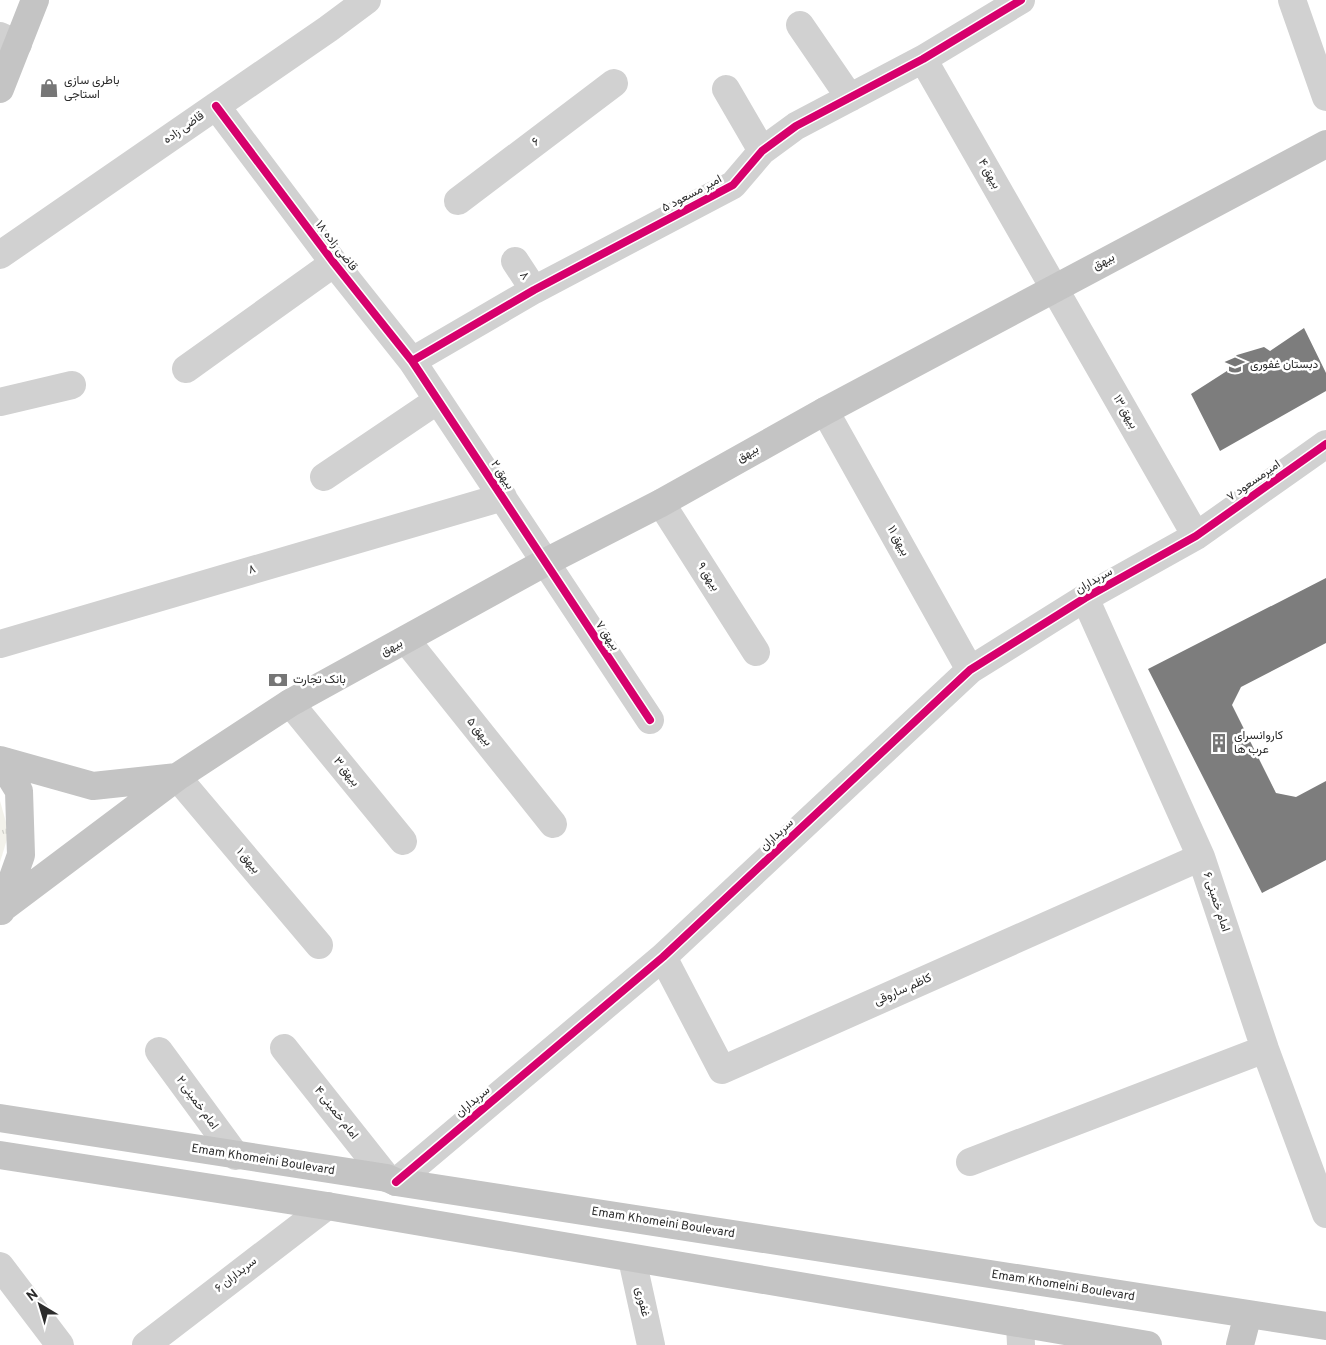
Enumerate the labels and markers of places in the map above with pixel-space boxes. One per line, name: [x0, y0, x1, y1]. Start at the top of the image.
place label: باطری سازی استاجی: [64, 73, 120, 103]
shop icon: باطری سازی استاجی: [38, 77, 60, 99]
school or university icon: دبستان غفوری: [1224, 354, 1246, 376]
place label: دبستان غفوری: [1250, 357, 1318, 373]
bank icon: بانک تجارت: [267, 669, 289, 691]
place label: بانک تجارت: [293, 672, 346, 688]
place label: کاروانسرای عرب ها: [1234, 728, 1283, 758]
building icon: کاروانسرای عرب ها: [1208, 732, 1230, 754]

